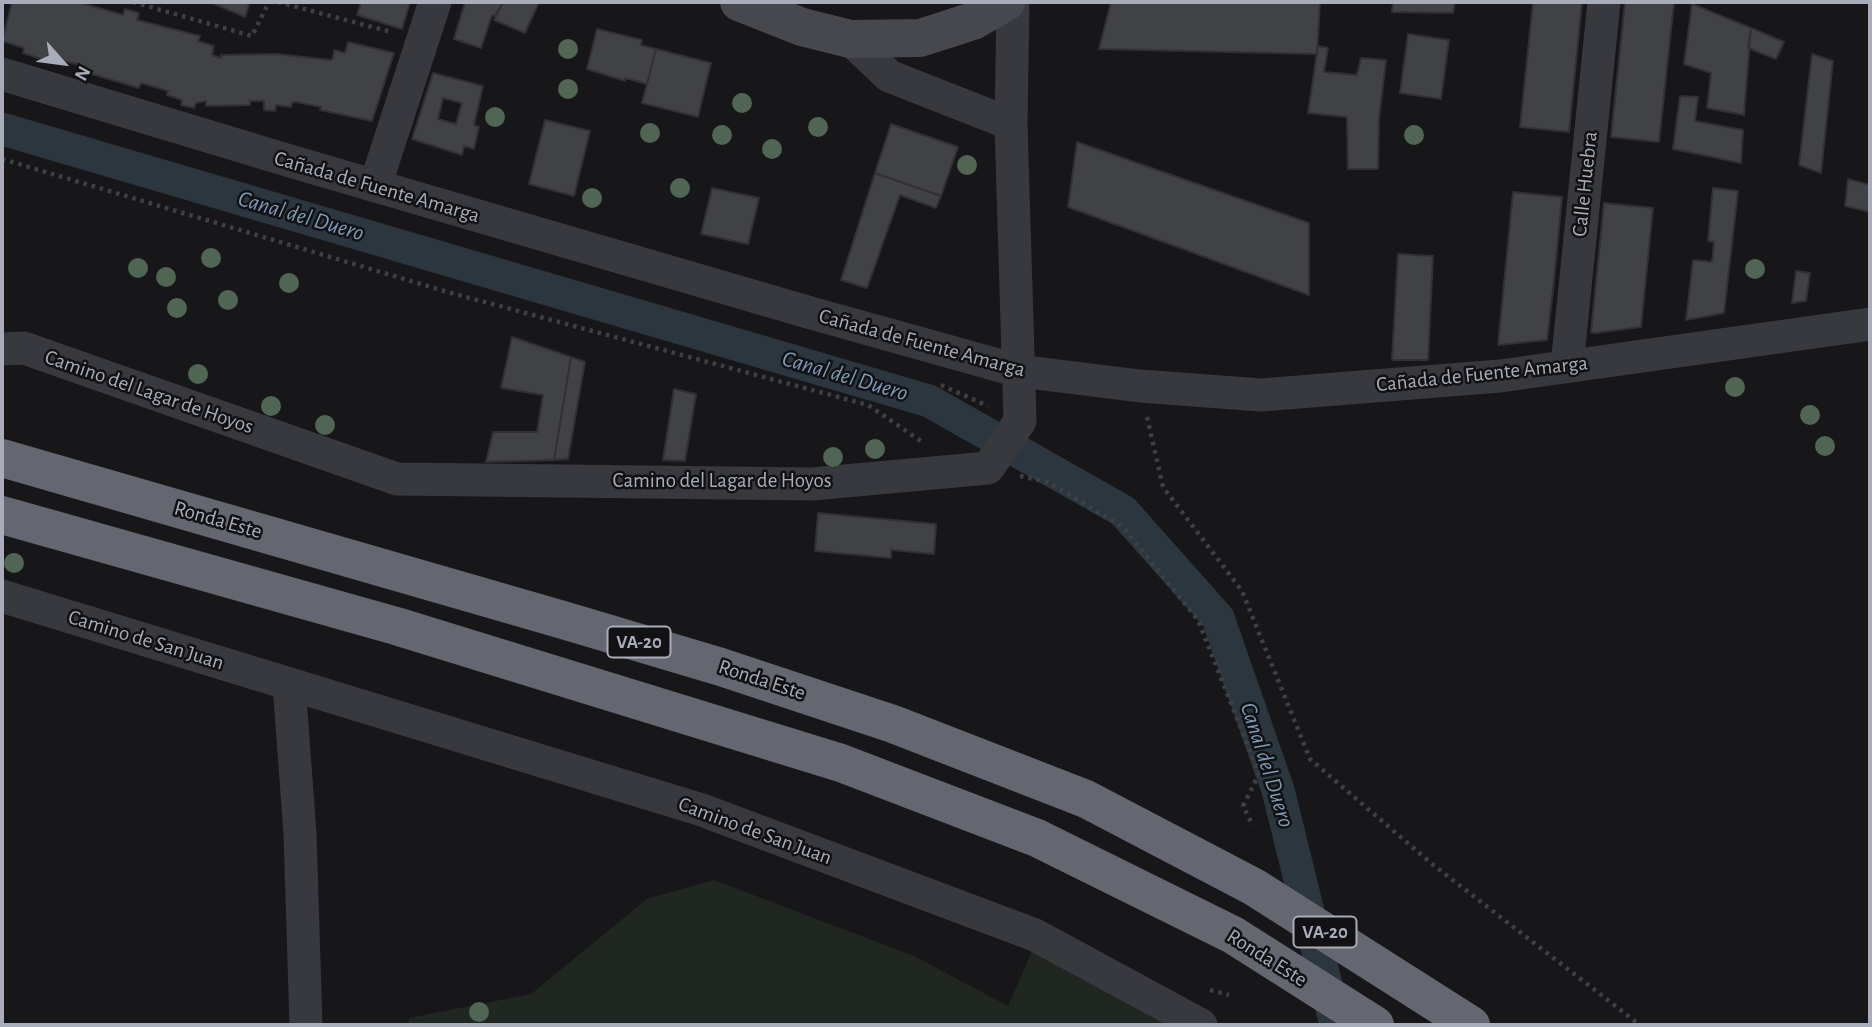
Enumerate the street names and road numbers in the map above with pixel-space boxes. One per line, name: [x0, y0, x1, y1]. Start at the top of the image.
street label: Calle Huebra: [1567, 130, 1603, 238]
street label: Cañada de Fuente Amarga: [271, 146, 483, 228]
street label: Cañada de Fuente Amarga: [816, 303, 1028, 383]
street label: Camino del Lagar de Hoyos: [41, 344, 257, 440]
street label: Cañada de Fuente Amarga: [1375, 350, 1589, 398]
street label: Camino del Lagar de Hoyos: [613, 468, 831, 494]
street label: Ronda Este: [171, 496, 265, 544]
street label: Camino de San Juan: [65, 604, 227, 676]
road number: VA-20: [608, 626, 670, 657]
street label: Ronda Este: [715, 654, 809, 706]
street label: Camino de San Juan: [675, 792, 835, 870]
road number: VA-20: [1294, 916, 1356, 948]
street label: Ronda Este: [1222, 924, 1312, 992]

